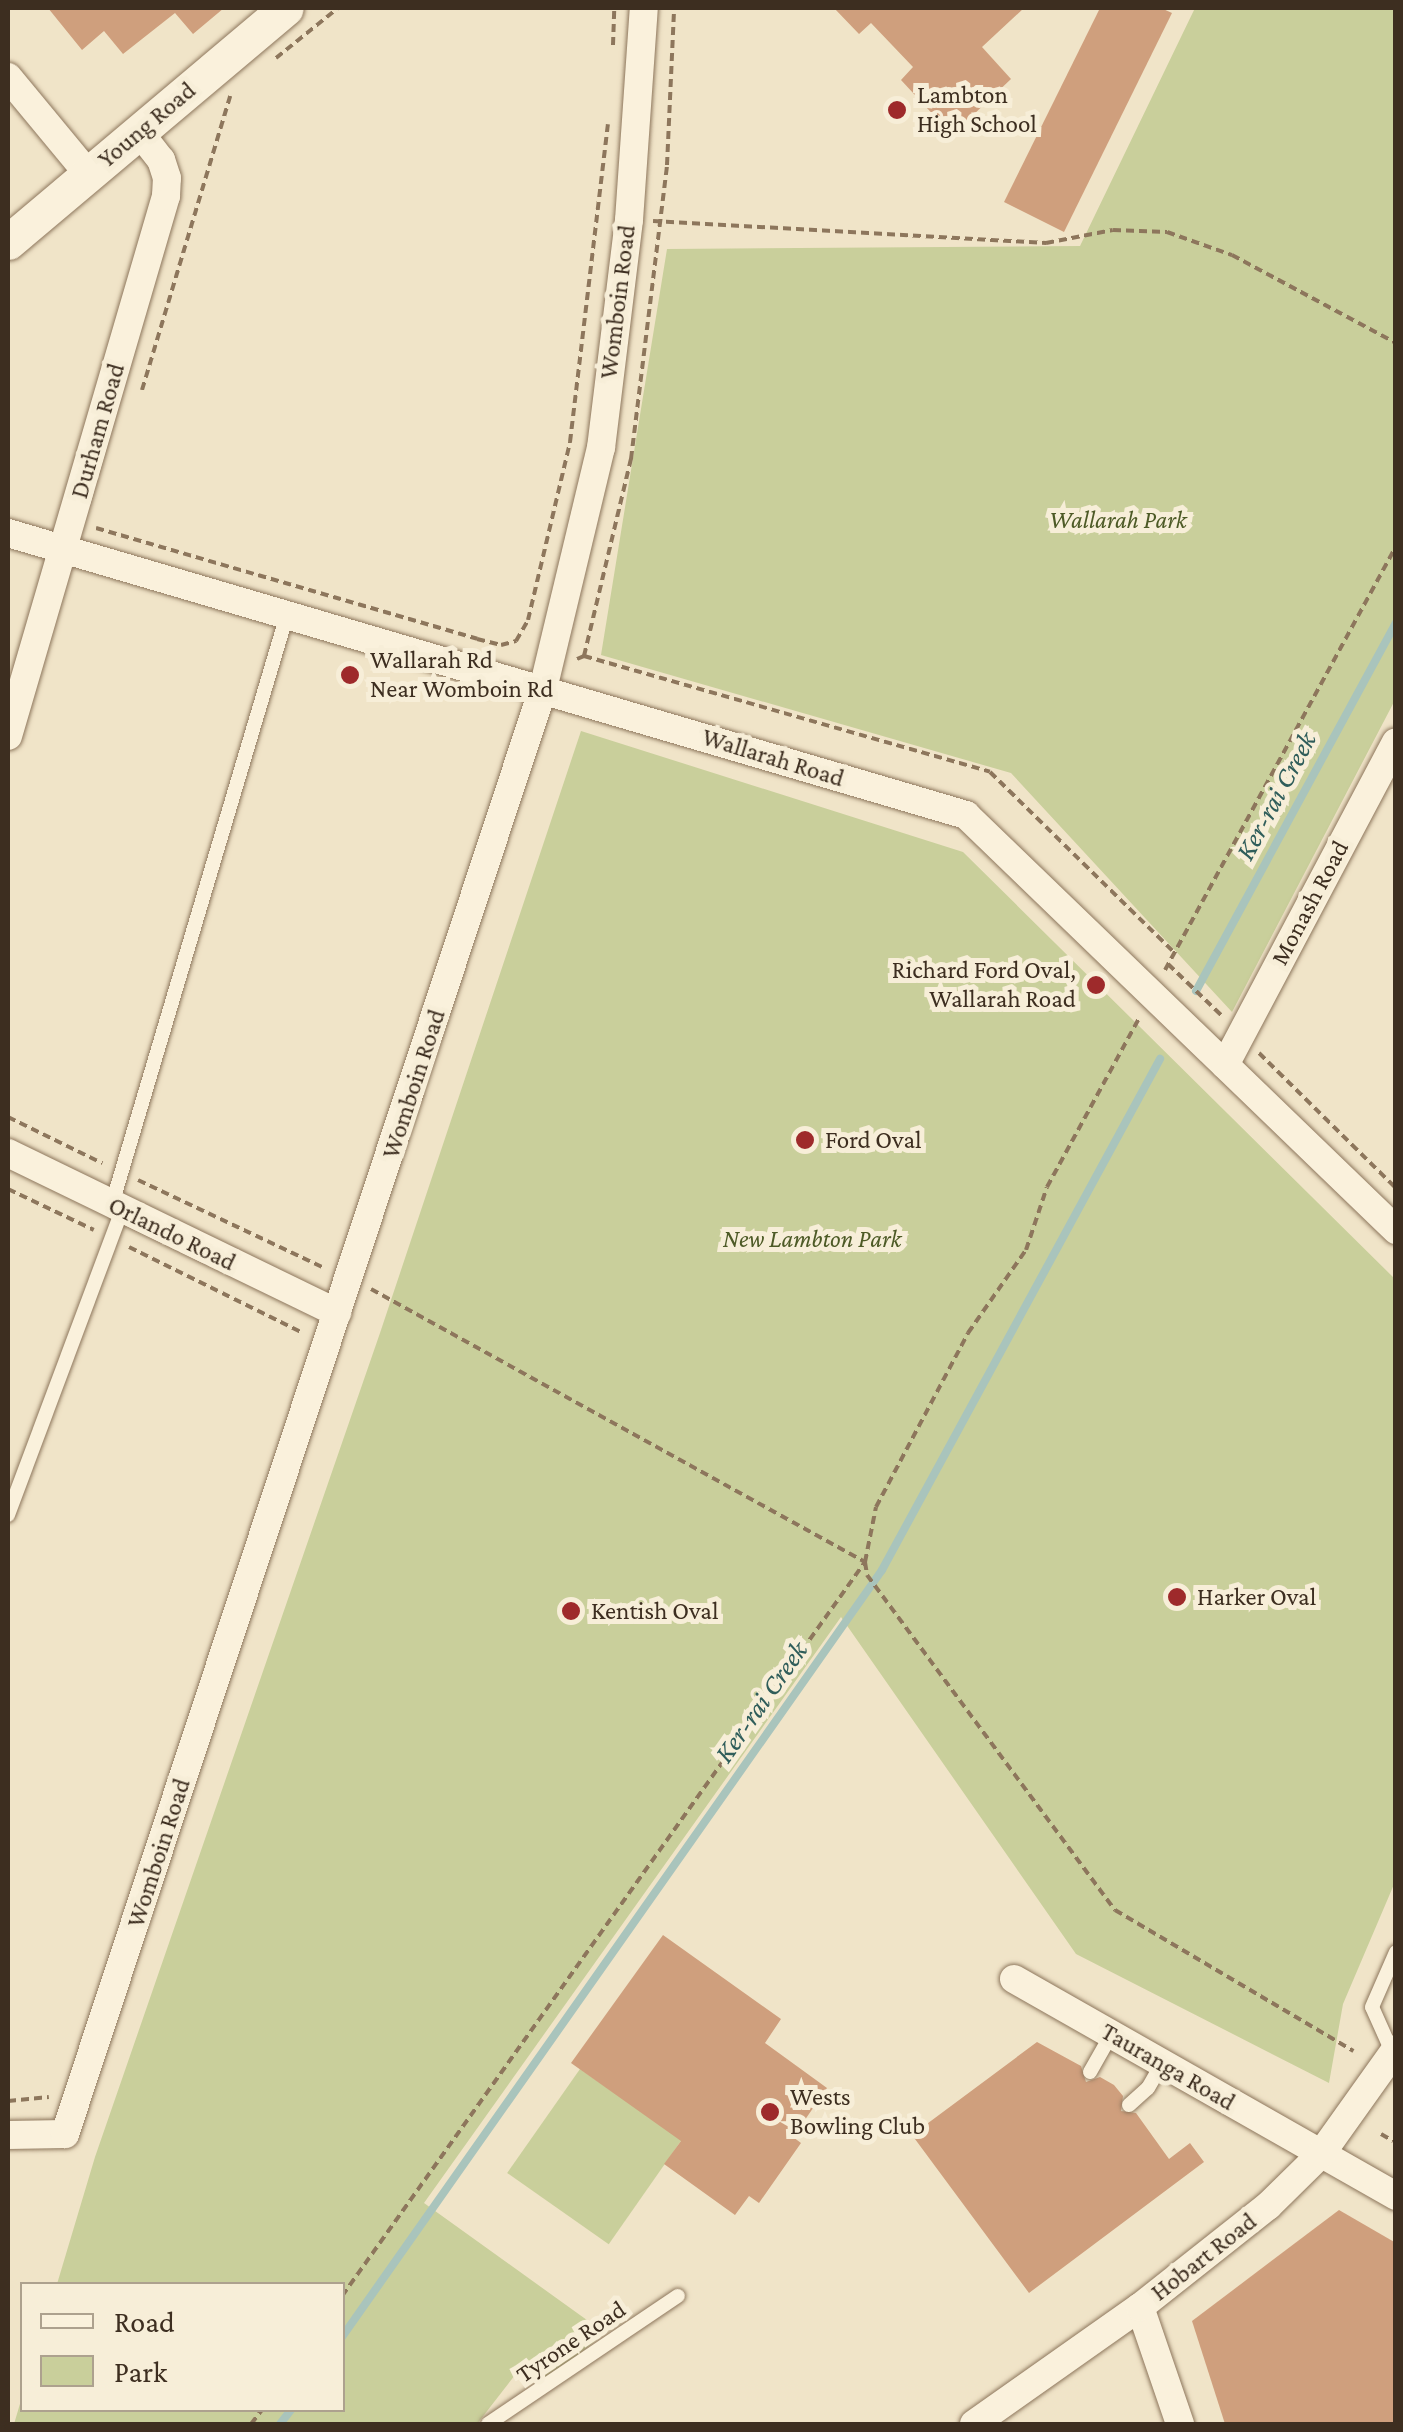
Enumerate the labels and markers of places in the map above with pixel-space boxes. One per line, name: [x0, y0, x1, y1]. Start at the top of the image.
place label: Lambton High School: [917, 81, 1037, 140]
marker: Lambton High School: [886, 99, 908, 121]
place label: Wallarah Rd Near Womboin Rd: [370, 646, 553, 705]
marker: Wallarah Rd Near Womboin Rd: [339, 664, 361, 686]
place label: Richard Ford Oval, Wallarah Road: [892, 956, 1076, 1015]
marker: Richard Ford Oval, Wallarah Road: [1085, 974, 1107, 996]
place label: Ford Oval: [825, 1125, 922, 1155]
marker: Ford Oval: [794, 1129, 816, 1151]
place label: Harker Oval: [1197, 1582, 1316, 1612]
marker: Harker Oval: [1166, 1586, 1188, 1608]
place label: Kentish Oval: [591, 1596, 718, 1626]
marker: Kentish Oval: [560, 1600, 582, 1622]
place label: Wests Bowling Club: [790, 2083, 925, 2142]
marker: Wests Bowling Club: [759, 2101, 781, 2123]

